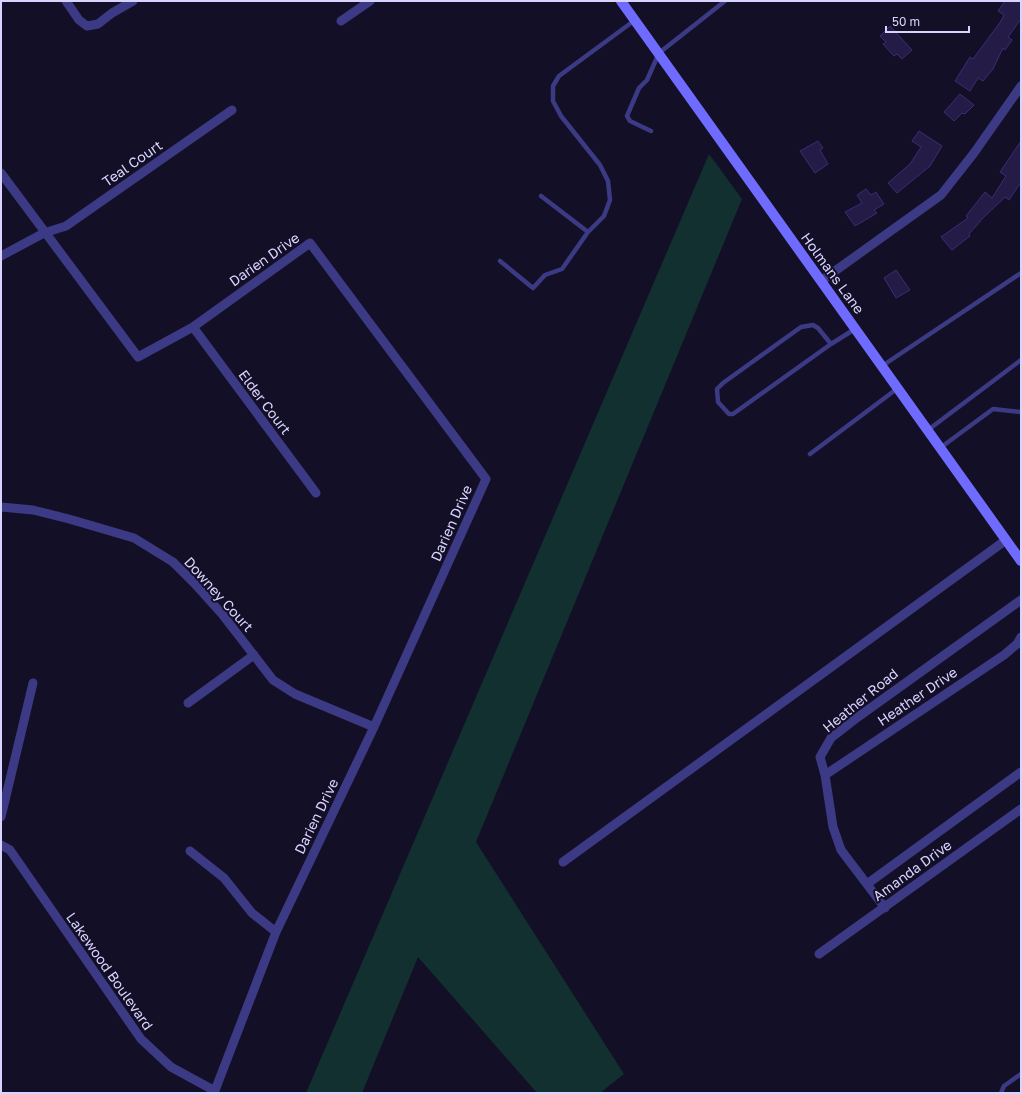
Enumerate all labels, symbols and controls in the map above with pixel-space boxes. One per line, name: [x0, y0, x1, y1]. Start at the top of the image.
scale bar: [886, 8, 969, 34]
text: 50 m: [892, 14, 920, 29]
street label: Teal Court: [99, 136, 165, 190]
street label: Darien Drive: [226, 229, 302, 289]
street label: Holmans Lane: [798, 229, 868, 317]
street label: Elder Court: [235, 366, 295, 438]
street label: Darien Drive: [427, 482, 475, 564]
street label: Downey Court: [181, 553, 257, 635]
street label: Heather Drive: [874, 663, 960, 729]
street label: Heather Road: [819, 664, 901, 736]
street label: Darien Drive: [290, 775, 342, 857]
street label: Amanda Drive: [869, 836, 955, 904]
street label: Lakewood Boulevard: [63, 909, 157, 1033]

